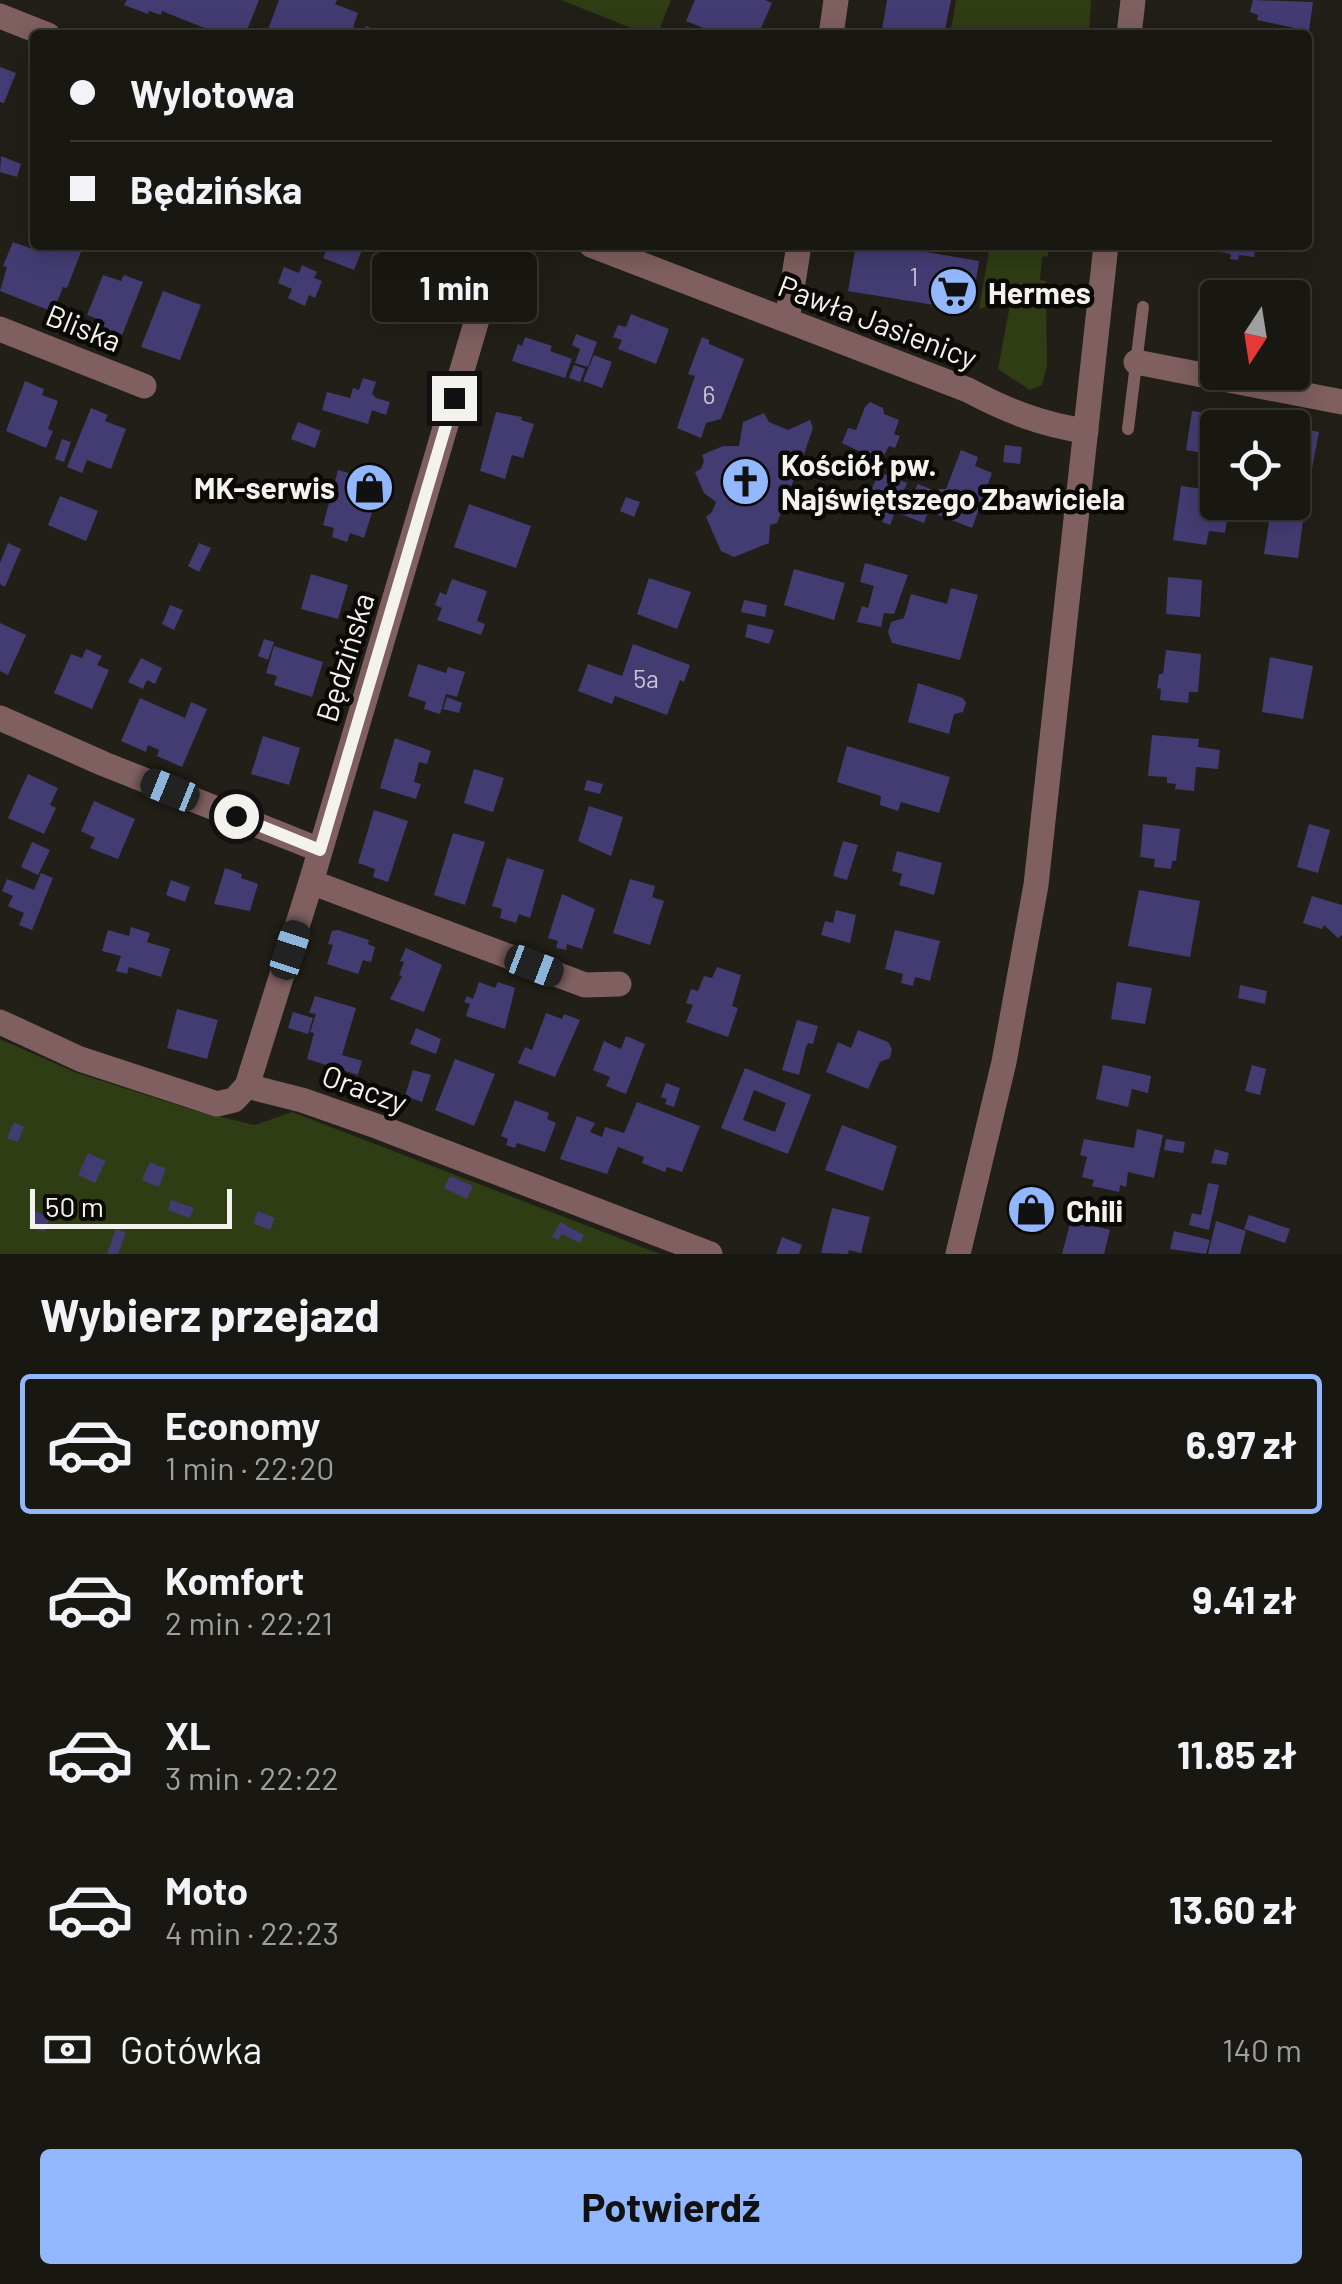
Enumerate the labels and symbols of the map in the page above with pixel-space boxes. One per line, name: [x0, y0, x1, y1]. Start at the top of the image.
callout: 1 min: [372, 253, 536, 323]
house number: 1: [910, 261, 918, 291]
supermarket icon: Hermes: [927, 266, 979, 318]
street label: Pawła Jasienicy: [774, 267, 983, 375]
place label: Hermes: [988, 274, 1091, 310]
north arrow: [1200, 280, 1310, 390]
street label: Bliska: [41, 296, 127, 358]
route end: [432, 376, 477, 421]
house number: 6: [703, 379, 715, 409]
place label: Kościół pw. Najświętszego Zbawiciela: [781, 446, 1125, 516]
church icon: Kościół pw. Najświętszego Zbawiciela: [720, 455, 772, 507]
shop icon: MK-serwis: [344, 461, 396, 513]
place label: MK-serwis: [194, 469, 335, 505]
street label: Będzińska: [307, 588, 381, 726]
house number: 5a: [633, 663, 659, 693]
car: [137, 765, 203, 815]
route start: [214, 794, 259, 839]
car: [266, 917, 314, 983]
car: [501, 941, 567, 991]
street label: Oraczy: [318, 1056, 413, 1120]
scale bar: [30, 1184, 232, 1228]
shop icon: Chili: [1005, 1184, 1057, 1236]
place label: Chili: [1066, 1192, 1123, 1228]

